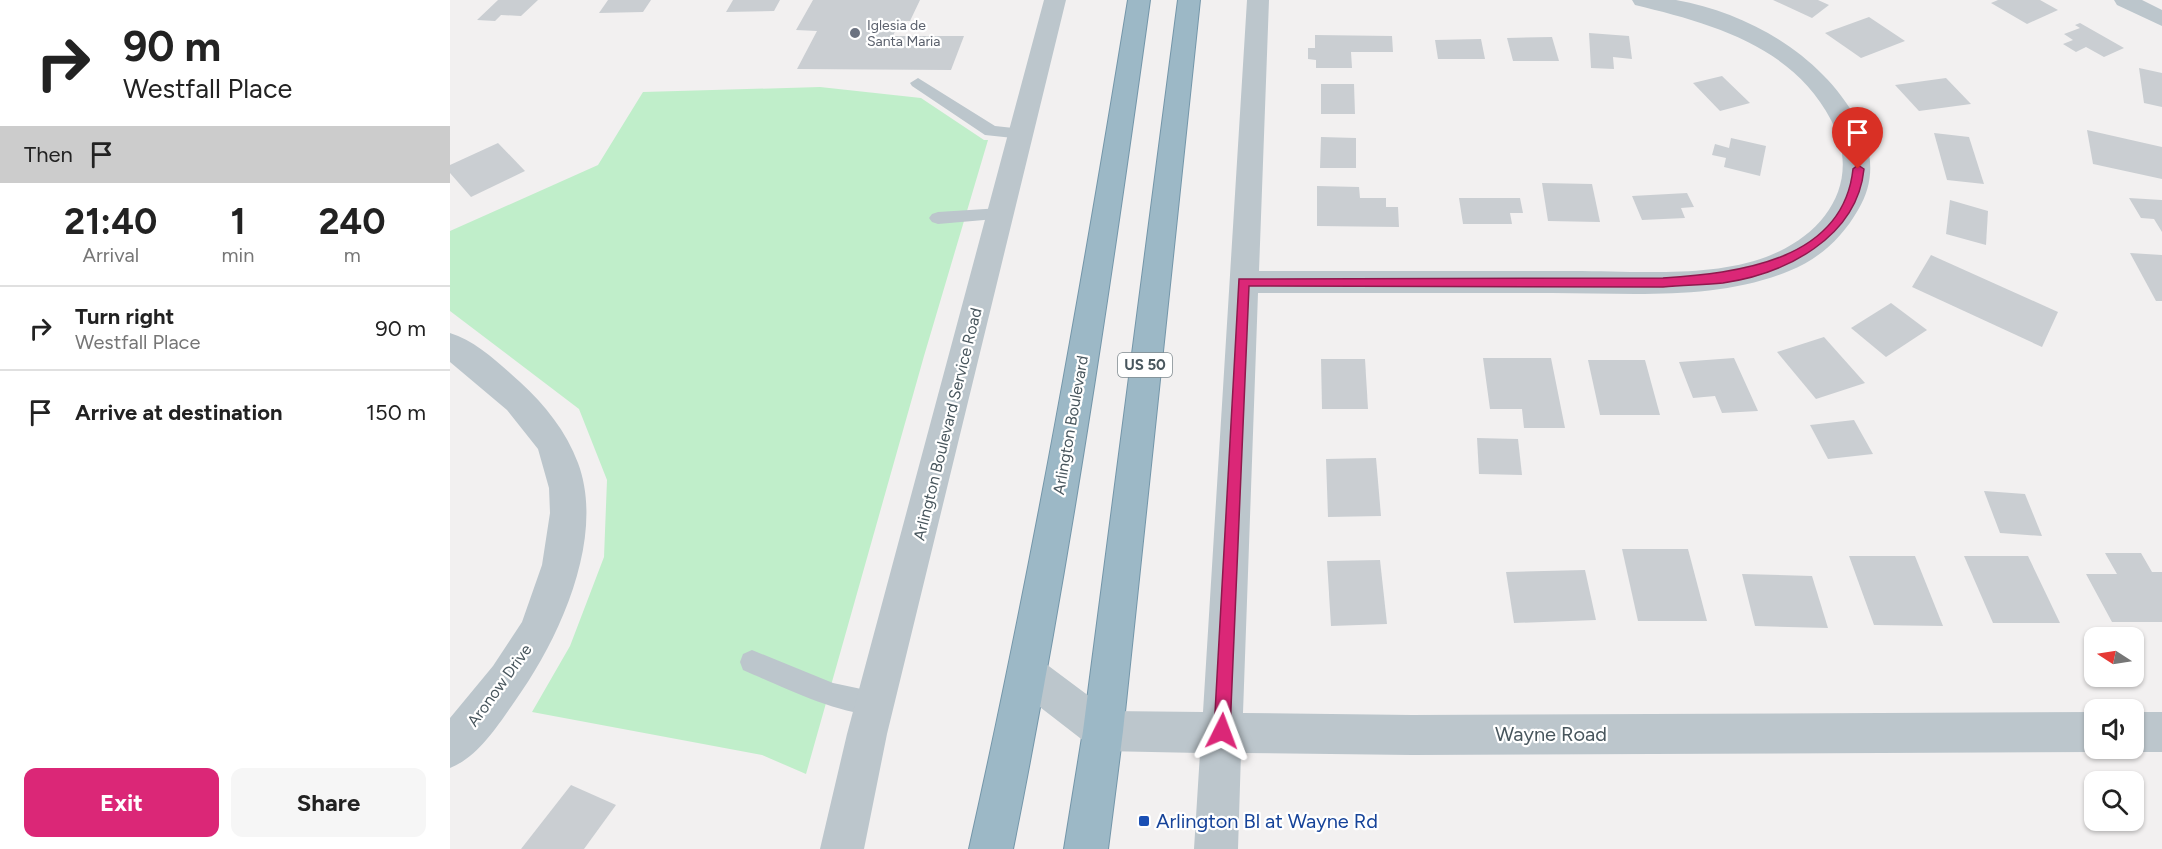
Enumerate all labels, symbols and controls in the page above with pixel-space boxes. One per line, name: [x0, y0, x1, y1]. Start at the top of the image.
place label: Iglesia de Santa Maria: [867, 17, 941, 50]
text: 90 m: [123, 21, 221, 72]
icon: right: [24, 24, 102, 102]
marker: Iglesia de Santa Maria: [848, 26, 862, 40]
text: Westfall Place: [123, 72, 292, 105]
pin: [1832, 107, 1883, 169]
icon: arrive: [1841, 116, 1874, 149]
icon: arrive: [85, 138, 118, 171]
text: Then: [24, 141, 73, 168]
text: 21:40: [64, 200, 157, 243]
text: 1: [230, 200, 246, 243]
text: 240: [319, 200, 386, 243]
text: Arrival: [83, 243, 139, 267]
text: min: [222, 243, 254, 267]
text: m: [344, 243, 361, 267]
text: Turn right: [75, 303, 174, 330]
street label: Arlington Boulevard Service Road: [909, 306, 986, 542]
icon: right: [24, 312, 57, 345]
text: 90 m: [375, 315, 426, 342]
text: Westfall Place: [75, 330, 200, 354]
road number: US 50: [1118, 353, 1172, 377]
street label: Arlington Boulevard: [1049, 354, 1092, 496]
icon: arrive: [24, 396, 57, 429]
text: Arrive at destination: [75, 399, 283, 426]
text: 150 m: [366, 399, 426, 426]
north arrow: [2084, 627, 2144, 687]
map controls: [2084, 627, 2144, 831]
street label: Aronow Drive: [463, 640, 536, 730]
position arrow: [1190, 699, 1254, 763]
button: sound: [2084, 699, 2144, 759]
street label: Wayne Road: [1495, 722, 1607, 746]
button: Exit: [24, 768, 219, 837]
button: Share: [231, 768, 426, 837]
button: search: [2084, 771, 2144, 831]
place label: Arlington Bl at Wayne Rd: [1156, 809, 1378, 833]
marker: Arlington Bl at Wayne Rd: [1137, 814, 1151, 828]

